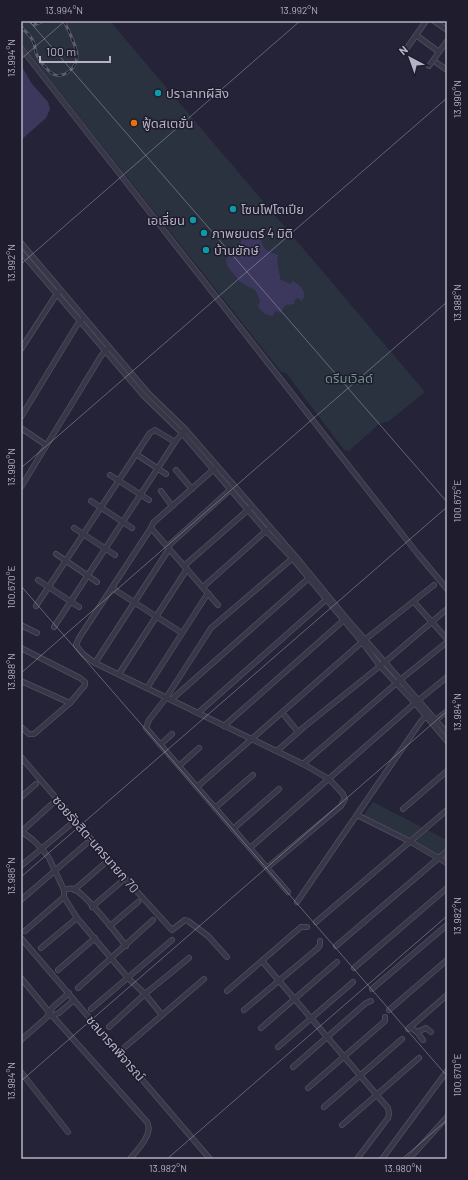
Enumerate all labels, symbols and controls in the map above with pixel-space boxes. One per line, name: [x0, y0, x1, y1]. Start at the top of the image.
text: 13.994°N: [45, 4, 83, 16]
text: 13.992°N: [280, 4, 318, 16]
scale bar: [40, 38, 110, 64]
north arrow: [390, 38, 430, 78]
text: 13.994°N: [5, 39, 17, 77]
text: N: [396, 43, 410, 57]
text: 100 m: [46, 44, 76, 58]
text: 13.990°N: [451, 80, 463, 118]
place label: ปราสาทผีสิง: [166, 85, 229, 101]
marker: ปราสาทผีสิง: [153, 88, 163, 98]
place label: ฟู้ดสเตชั่น: [142, 115, 193, 131]
marker: ฟู้ดสเตชั่น: [129, 118, 139, 128]
place label: โซนโฟโตเปีย: [241, 201, 304, 217]
marker: โซนโฟโตเปีย: [228, 204, 238, 214]
place label: เอเลี่ยน: [147, 211, 185, 228]
marker: เอเลี่ยน: [188, 215, 198, 225]
place label: ภาพยนตร์ 4 มิติ: [212, 225, 293, 241]
marker: ภาพยนตร์ 4 มิติ: [199, 228, 209, 238]
place label: บ้านยักษ์: [214, 242, 259, 258]
text: 13.992°N: [5, 244, 17, 282]
marker: บ้านยักษ์: [201, 245, 211, 255]
text: 13.988°N: [451, 284, 463, 322]
park label: ดรีมเวิลด์: [325, 370, 373, 386]
text: 13.990°N: [5, 448, 17, 486]
text: 100.675°E: [451, 480, 463, 522]
text: 100.670°E: [5, 566, 17, 608]
text: 13.988°N: [5, 653, 17, 691]
text: 13.984°N: [451, 693, 463, 731]
street label: ซอยรังสิต-นครนายก 70: [49, 792, 143, 896]
text: 13.986°N: [5, 857, 17, 895]
text: 13.982°N: [451, 897, 463, 935]
street label: ชลมารคพิจารณ์: [83, 1012, 149, 1084]
text: 100.670°E: [451, 1054, 463, 1096]
text: 13.984°N: [5, 1062, 17, 1100]
text: 13.982°N: [149, 1162, 187, 1174]
text: 13.980°N: [384, 1162, 422, 1174]

